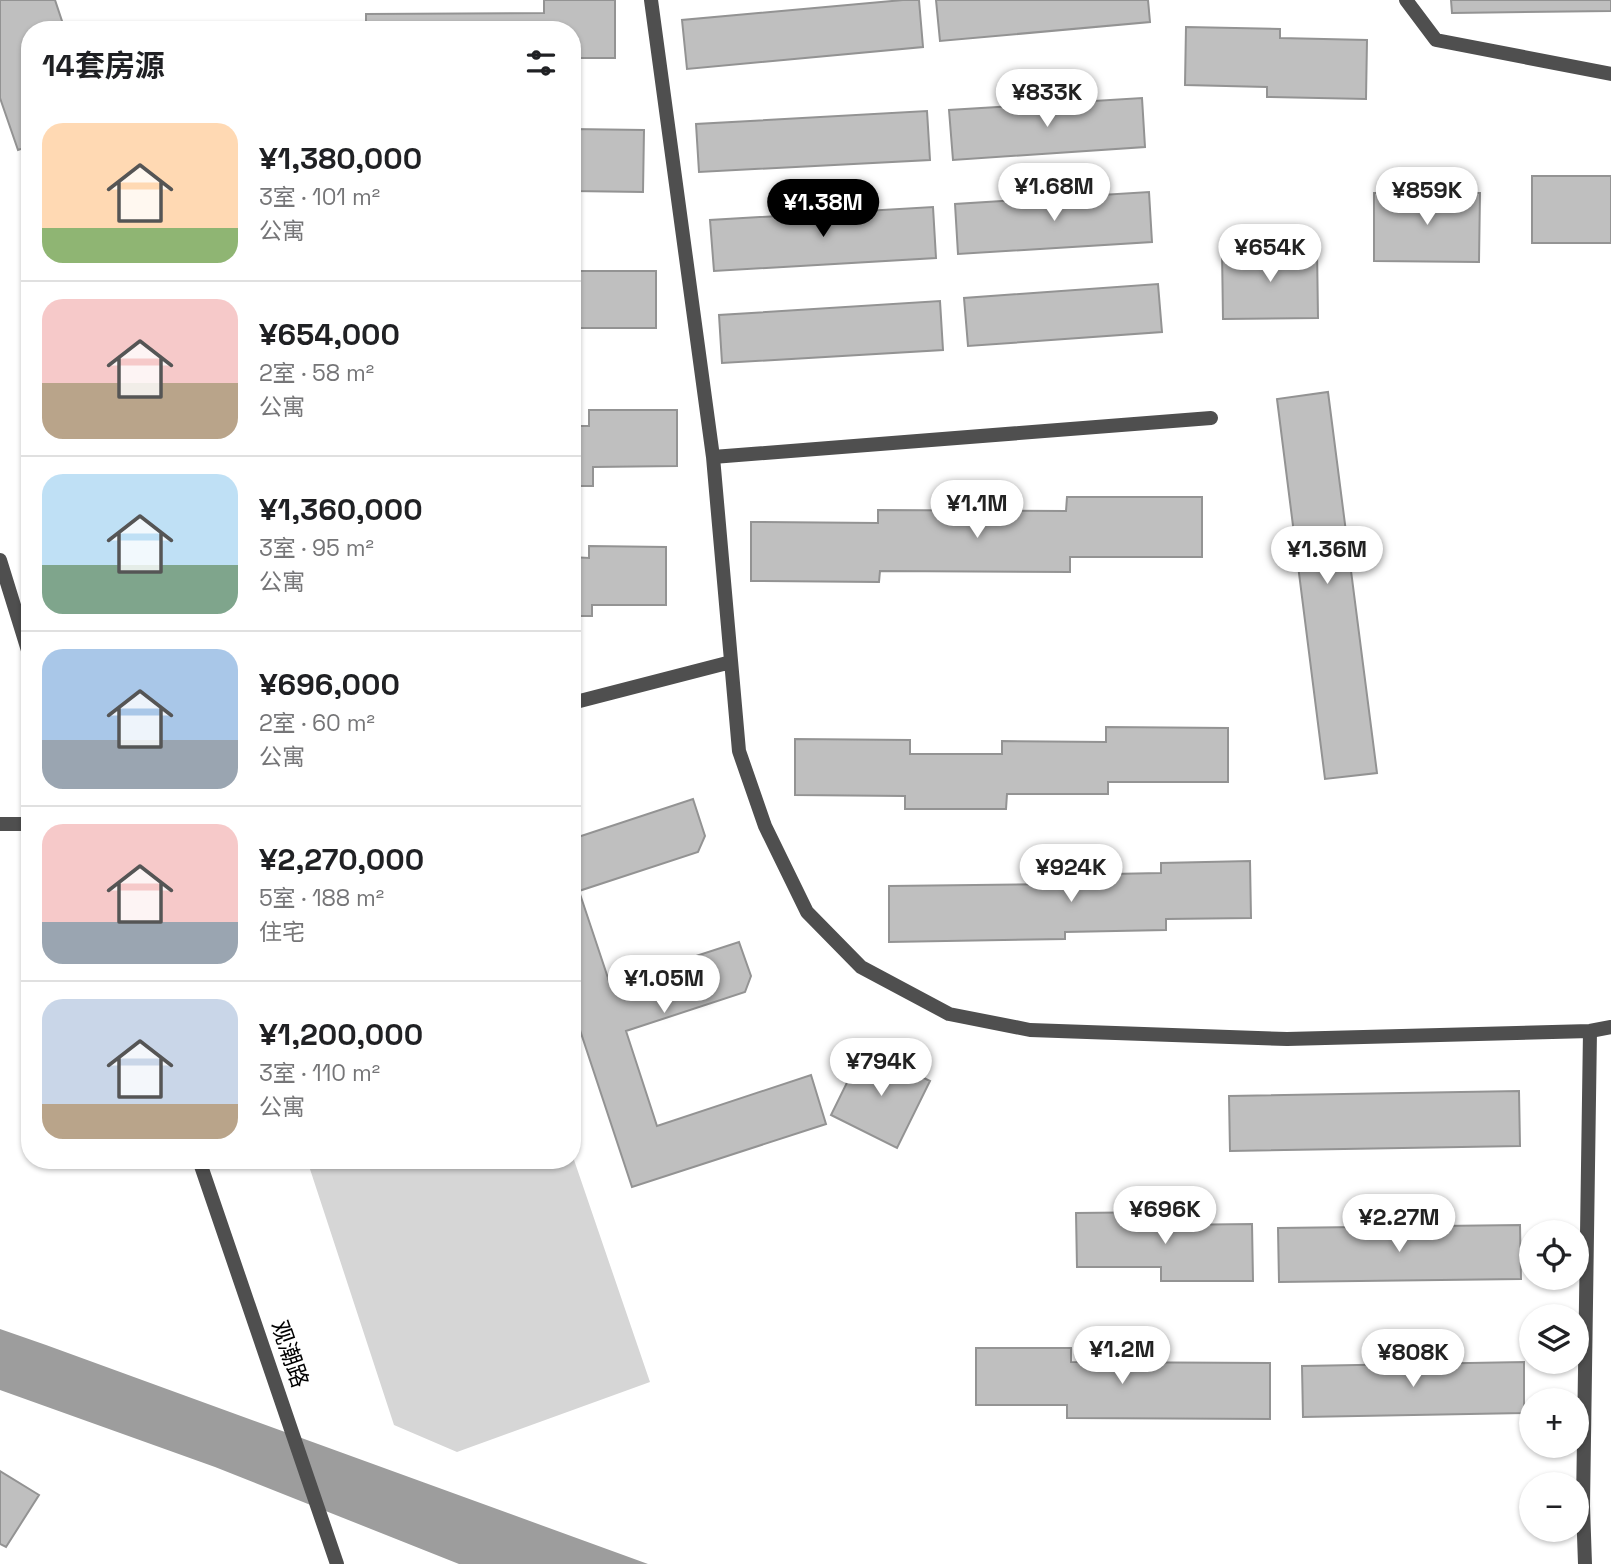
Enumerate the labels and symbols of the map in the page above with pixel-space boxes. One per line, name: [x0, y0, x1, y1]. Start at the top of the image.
pin: ¥833K: [998, 69, 1096, 129]
pin: ¥1.68M: [997, 164, 1111, 223]
pin: ¥859K: [1378, 168, 1476, 227]
pin: ¥1.38M: [766, 180, 880, 239]
pin: ¥654K: [1221, 224, 1319, 284]
pin: ¥1.1M: [928, 480, 1026, 540]
pin: ¥1.36M: [1270, 526, 1384, 586]
pin: ¥924K: [1022, 844, 1120, 904]
pin: ¥1.05M: [607, 956, 721, 1015]
pin: ¥794K: [832, 1038, 930, 1098]
pin: ¥696K: [1116, 1186, 1214, 1246]
pin: ¥2.27M: [1342, 1194, 1456, 1254]
street label: 观潮路: [265, 1316, 315, 1392]
pin: ¥1.2M: [1073, 1326, 1171, 1386]
pin: ¥808K: [1364, 1330, 1462, 1389]

